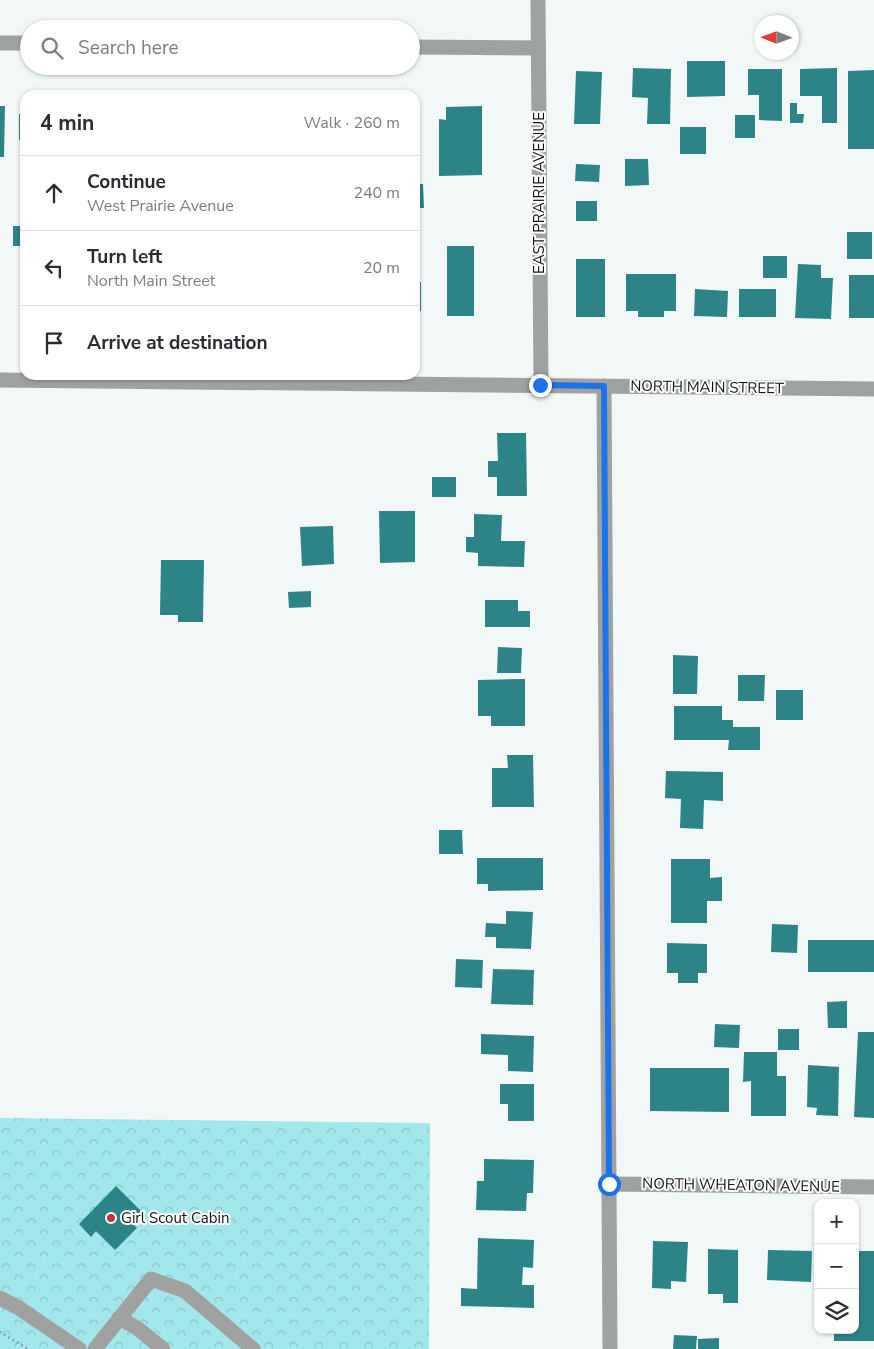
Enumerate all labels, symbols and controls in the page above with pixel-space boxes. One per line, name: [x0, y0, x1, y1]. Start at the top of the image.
north arrow: [754, 15, 799, 60]
search box: [20, 20, 420, 75]
icon: search: [38, 34, 66, 62]
text: Search here: [78, 35, 179, 61]
text: 4 min: [40, 109, 94, 137]
text: Walk · 260 m: [304, 112, 400, 134]
street label: EAST PRAIRIE AVENUE: [529, 112, 549, 274]
text: Continue: [87, 169, 166, 195]
icon: ahead: [40, 179, 68, 207]
text: 240 m: [353, 182, 400, 204]
text: West Prairie Avenue: [87, 195, 234, 217]
text: Turn left: [87, 244, 162, 270]
icon: left: [40, 254, 68, 282]
text: 20 m: [363, 257, 400, 279]
text: North Main Street: [87, 270, 215, 292]
icon: arrive: [40, 329, 68, 357]
text: Arrive at destination: [87, 330, 268, 356]
route end: [529, 374, 552, 397]
street label: NORTH MAIN STREET: [630, 376, 784, 398]
route start: [598, 1173, 621, 1196]
street label: NORTH WHEATON AVENUE: [642, 1173, 840, 1197]
map controls: [814, 1199, 859, 1334]
button: +: [814, 1199, 859, 1244]
place label: Girl Scout Cabin: [121, 1208, 229, 1228]
marker: Girl Scout Cabin: [105, 1212, 117, 1224]
button: −: [814, 1244, 859, 1289]
button: layers: [814, 1289, 859, 1334]

